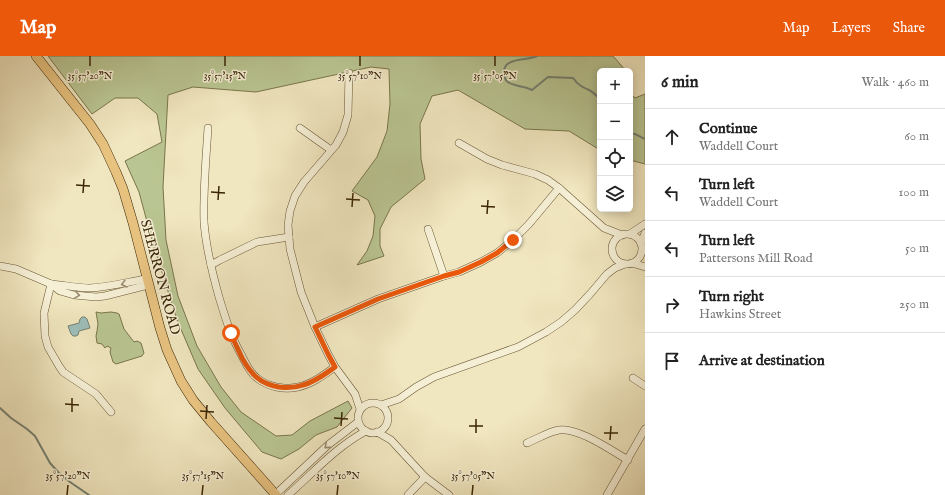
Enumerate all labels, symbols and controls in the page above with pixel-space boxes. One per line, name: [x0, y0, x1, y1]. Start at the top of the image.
text: Map: [20, 16, 56, 40]
text: Map: [783, 19, 810, 37]
text: Layers: [832, 19, 871, 37]
text: Share: [893, 19, 925, 37]
map controls: [597, 68, 633, 212]
button: +: [597, 68, 633, 104]
text: 35°57'20"N: [68, 70, 113, 83]
text: 35°57'15"N: [204, 70, 247, 83]
text: 35°57'10"N: [338, 70, 382, 83]
text: 35°57'05"N: [473, 70, 517, 83]
text: 6 min: [661, 72, 699, 93]
text: Walk · 460 m: [862, 74, 929, 91]
button: −: [597, 104, 633, 140]
text: Continue: [699, 119, 757, 138]
icon: ahead: [661, 126, 683, 148]
text: 60 m: [904, 128, 929, 145]
text: Waddell Court: [699, 138, 778, 155]
button: locate: [597, 140, 633, 176]
text: Turn left: [699, 175, 755, 194]
button: layers: [597, 176, 633, 212]
icon: left: [661, 182, 683, 204]
text: 100 m: [899, 184, 929, 201]
text: Waddell Court: [699, 194, 778, 211]
street label: SHERRON ROAD: [136, 218, 184, 337]
route end: [504, 231, 522, 249]
text: Turn left: [699, 231, 755, 250]
icon: left: [661, 238, 683, 260]
text: 50 m: [905, 240, 929, 257]
text: Pattersons Mill Road: [699, 250, 813, 267]
one-way arrow: [121, 279, 127, 287]
text: Turn right: [699, 287, 764, 306]
one-way arrow: [74, 290, 80, 299]
icon: right: [661, 294, 683, 316]
text: 250 m: [899, 296, 929, 313]
text: Hawkins Street: [699, 306, 781, 323]
route start: [222, 324, 240, 342]
icon: arrive: [661, 350, 683, 372]
text: Arrive at destination: [699, 351, 825, 370]
one-way arrow: [325, 442, 332, 449]
text: 35°57'20"N: [46, 470, 91, 483]
text: 35°57'15"N: [182, 470, 225, 483]
text: 35°57'10"N: [316, 470, 360, 483]
text: 35°57'05"N: [451, 470, 495, 483]

